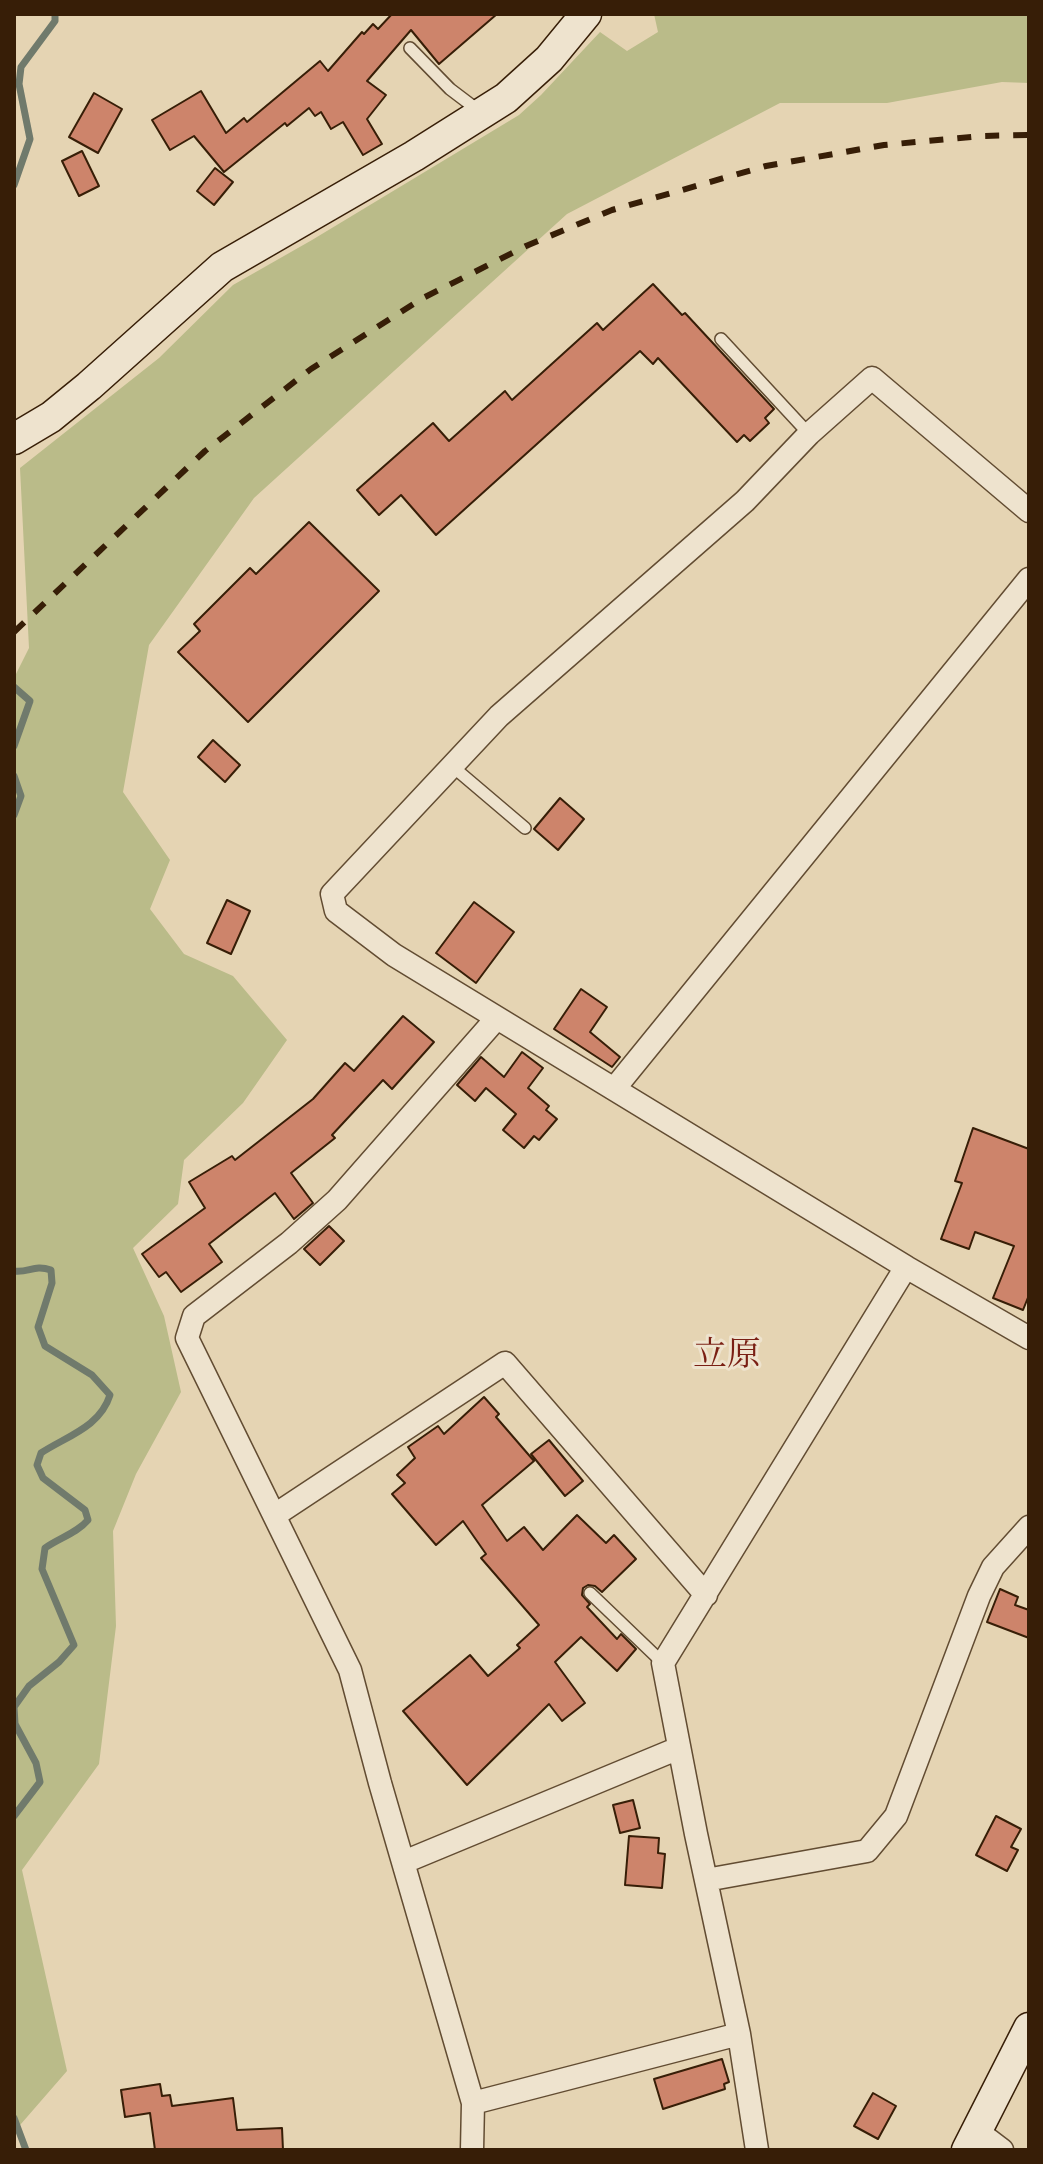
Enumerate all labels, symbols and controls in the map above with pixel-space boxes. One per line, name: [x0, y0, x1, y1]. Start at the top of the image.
district label: 立原: [693, 1336, 761, 1376]

